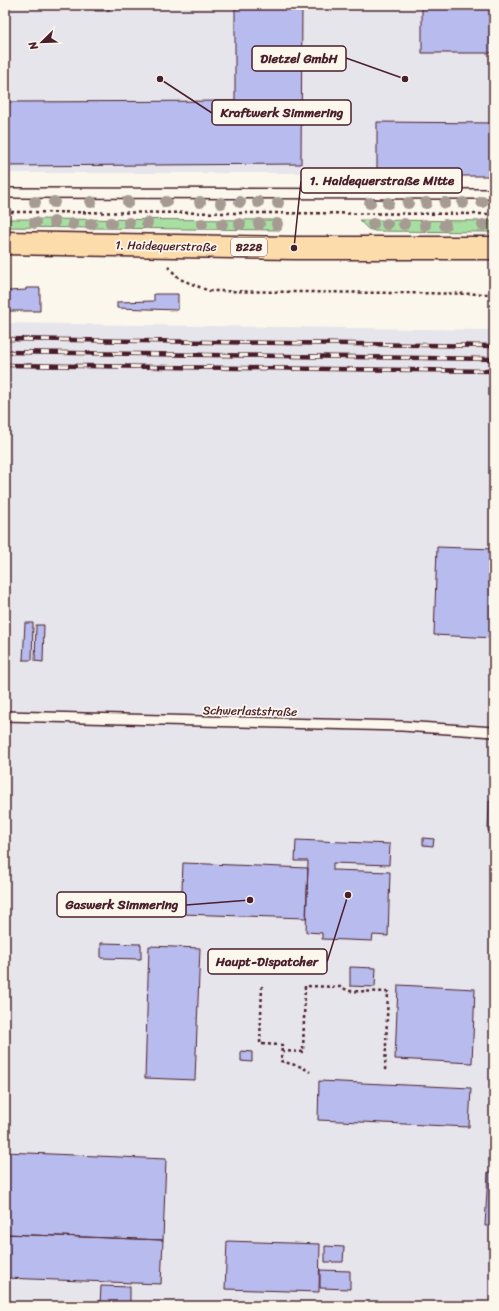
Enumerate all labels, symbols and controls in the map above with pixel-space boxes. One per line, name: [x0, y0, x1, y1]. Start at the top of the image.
north arrow: [22, 22, 62, 62]
text: N: [23, 38, 44, 54]
callout: Dietzel GmbH: [252, 46, 346, 71]
text: Dietzel GmbH: [260, 47, 339, 70]
callout: Kraftwerk Simmering: [212, 100, 351, 125]
text: Kraftwerk Simmering: [220, 101, 344, 124]
callout: 1. Haidequerstraße Mitte: [301, 168, 462, 193]
text: 1. Haidequerstraße Mitte: [310, 169, 455, 192]
street label: 1. Haidequerstraße: [115, 234, 217, 258]
road number: B228: [231, 238, 267, 256]
street label: Schwerlaststraße: [203, 699, 297, 723]
callout: Gaswerk Simmering: [57, 892, 186, 917]
text: Gaswerk Simmering: [65, 893, 179, 916]
callout: Haupt-Dispatcher: [208, 949, 327, 974]
text: Haupt-Dispatcher: [215, 950, 320, 973]

